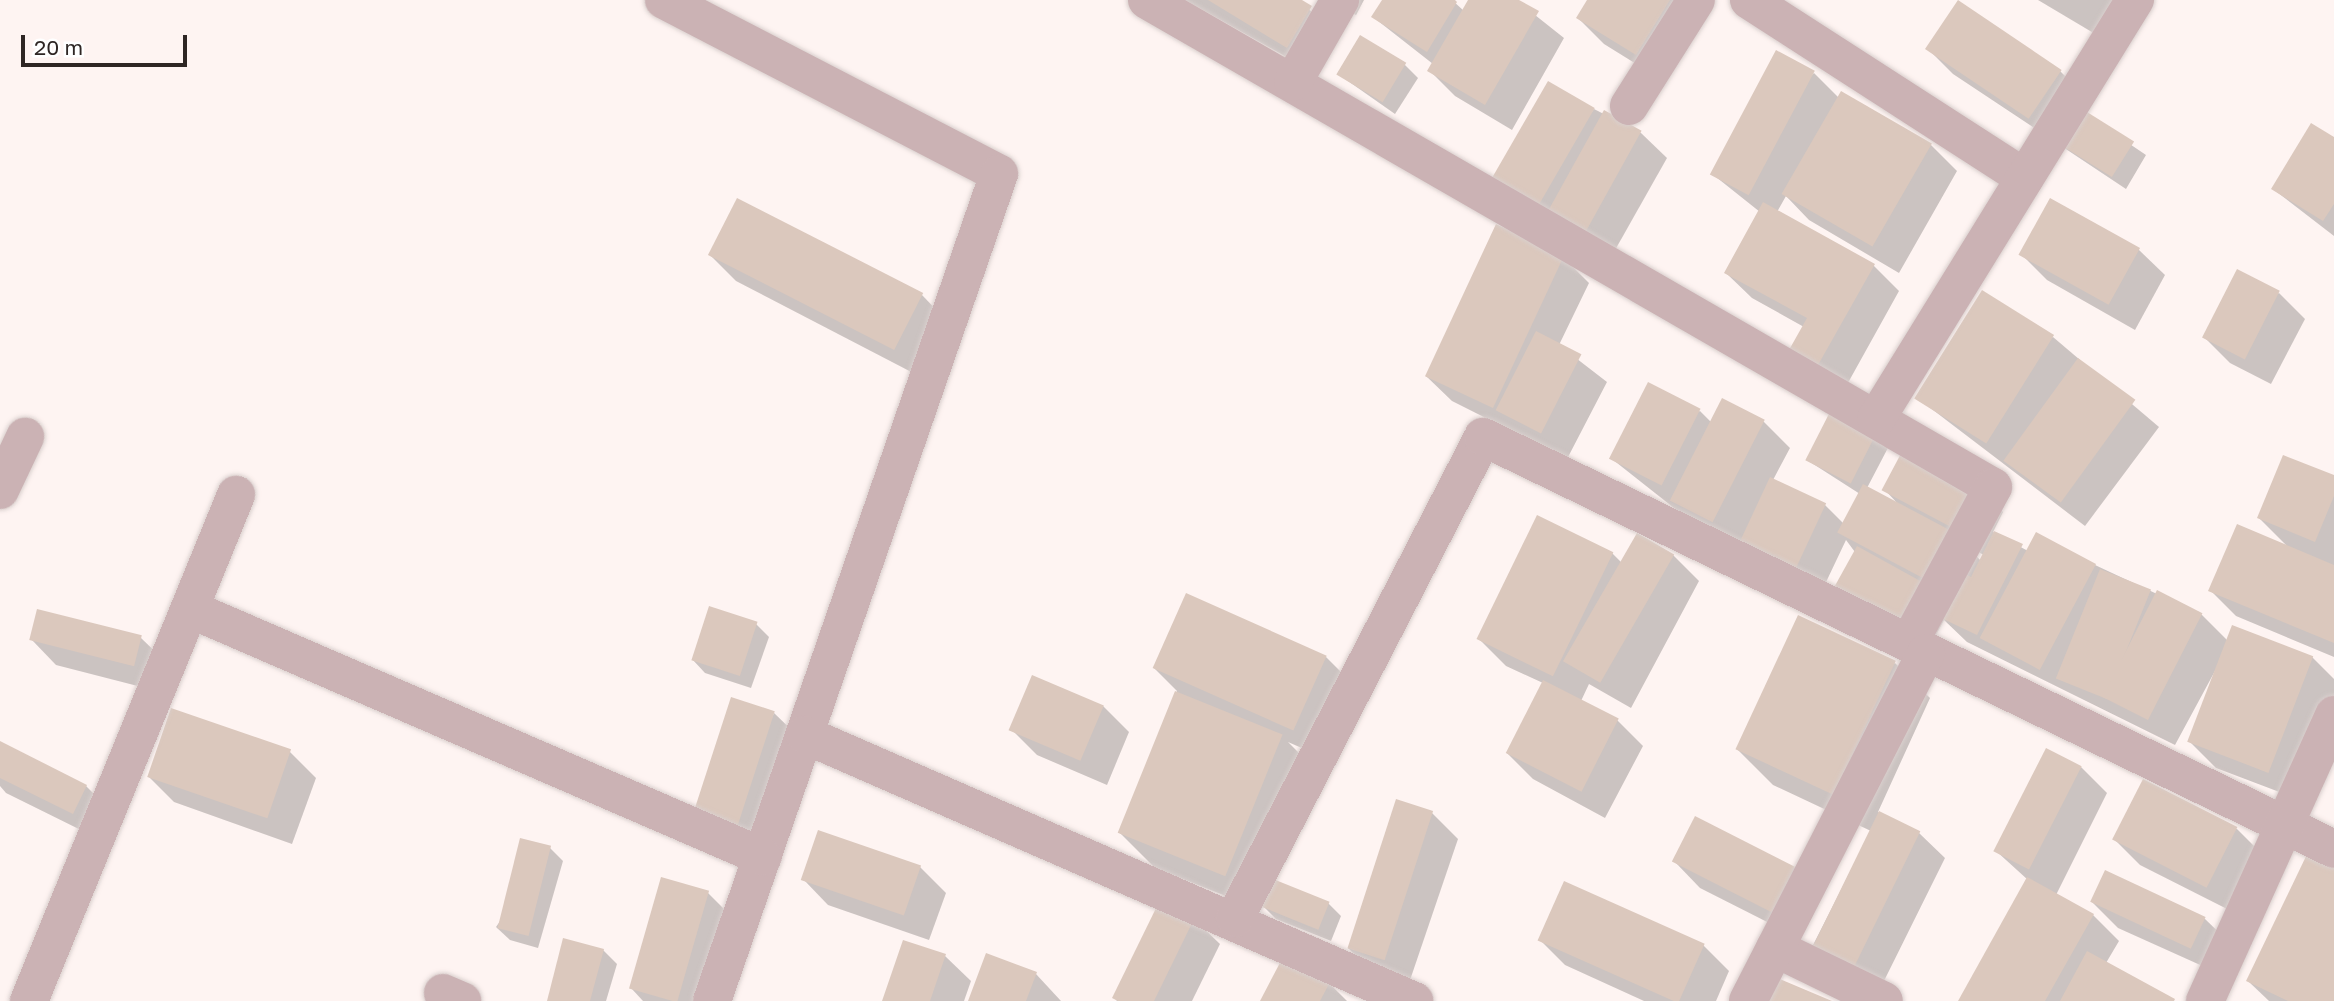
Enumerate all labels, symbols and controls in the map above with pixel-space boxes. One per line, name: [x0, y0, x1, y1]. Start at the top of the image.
scale bar: [24, 21, 191, 65]
text: 20 m: [34, 34, 83, 60]

